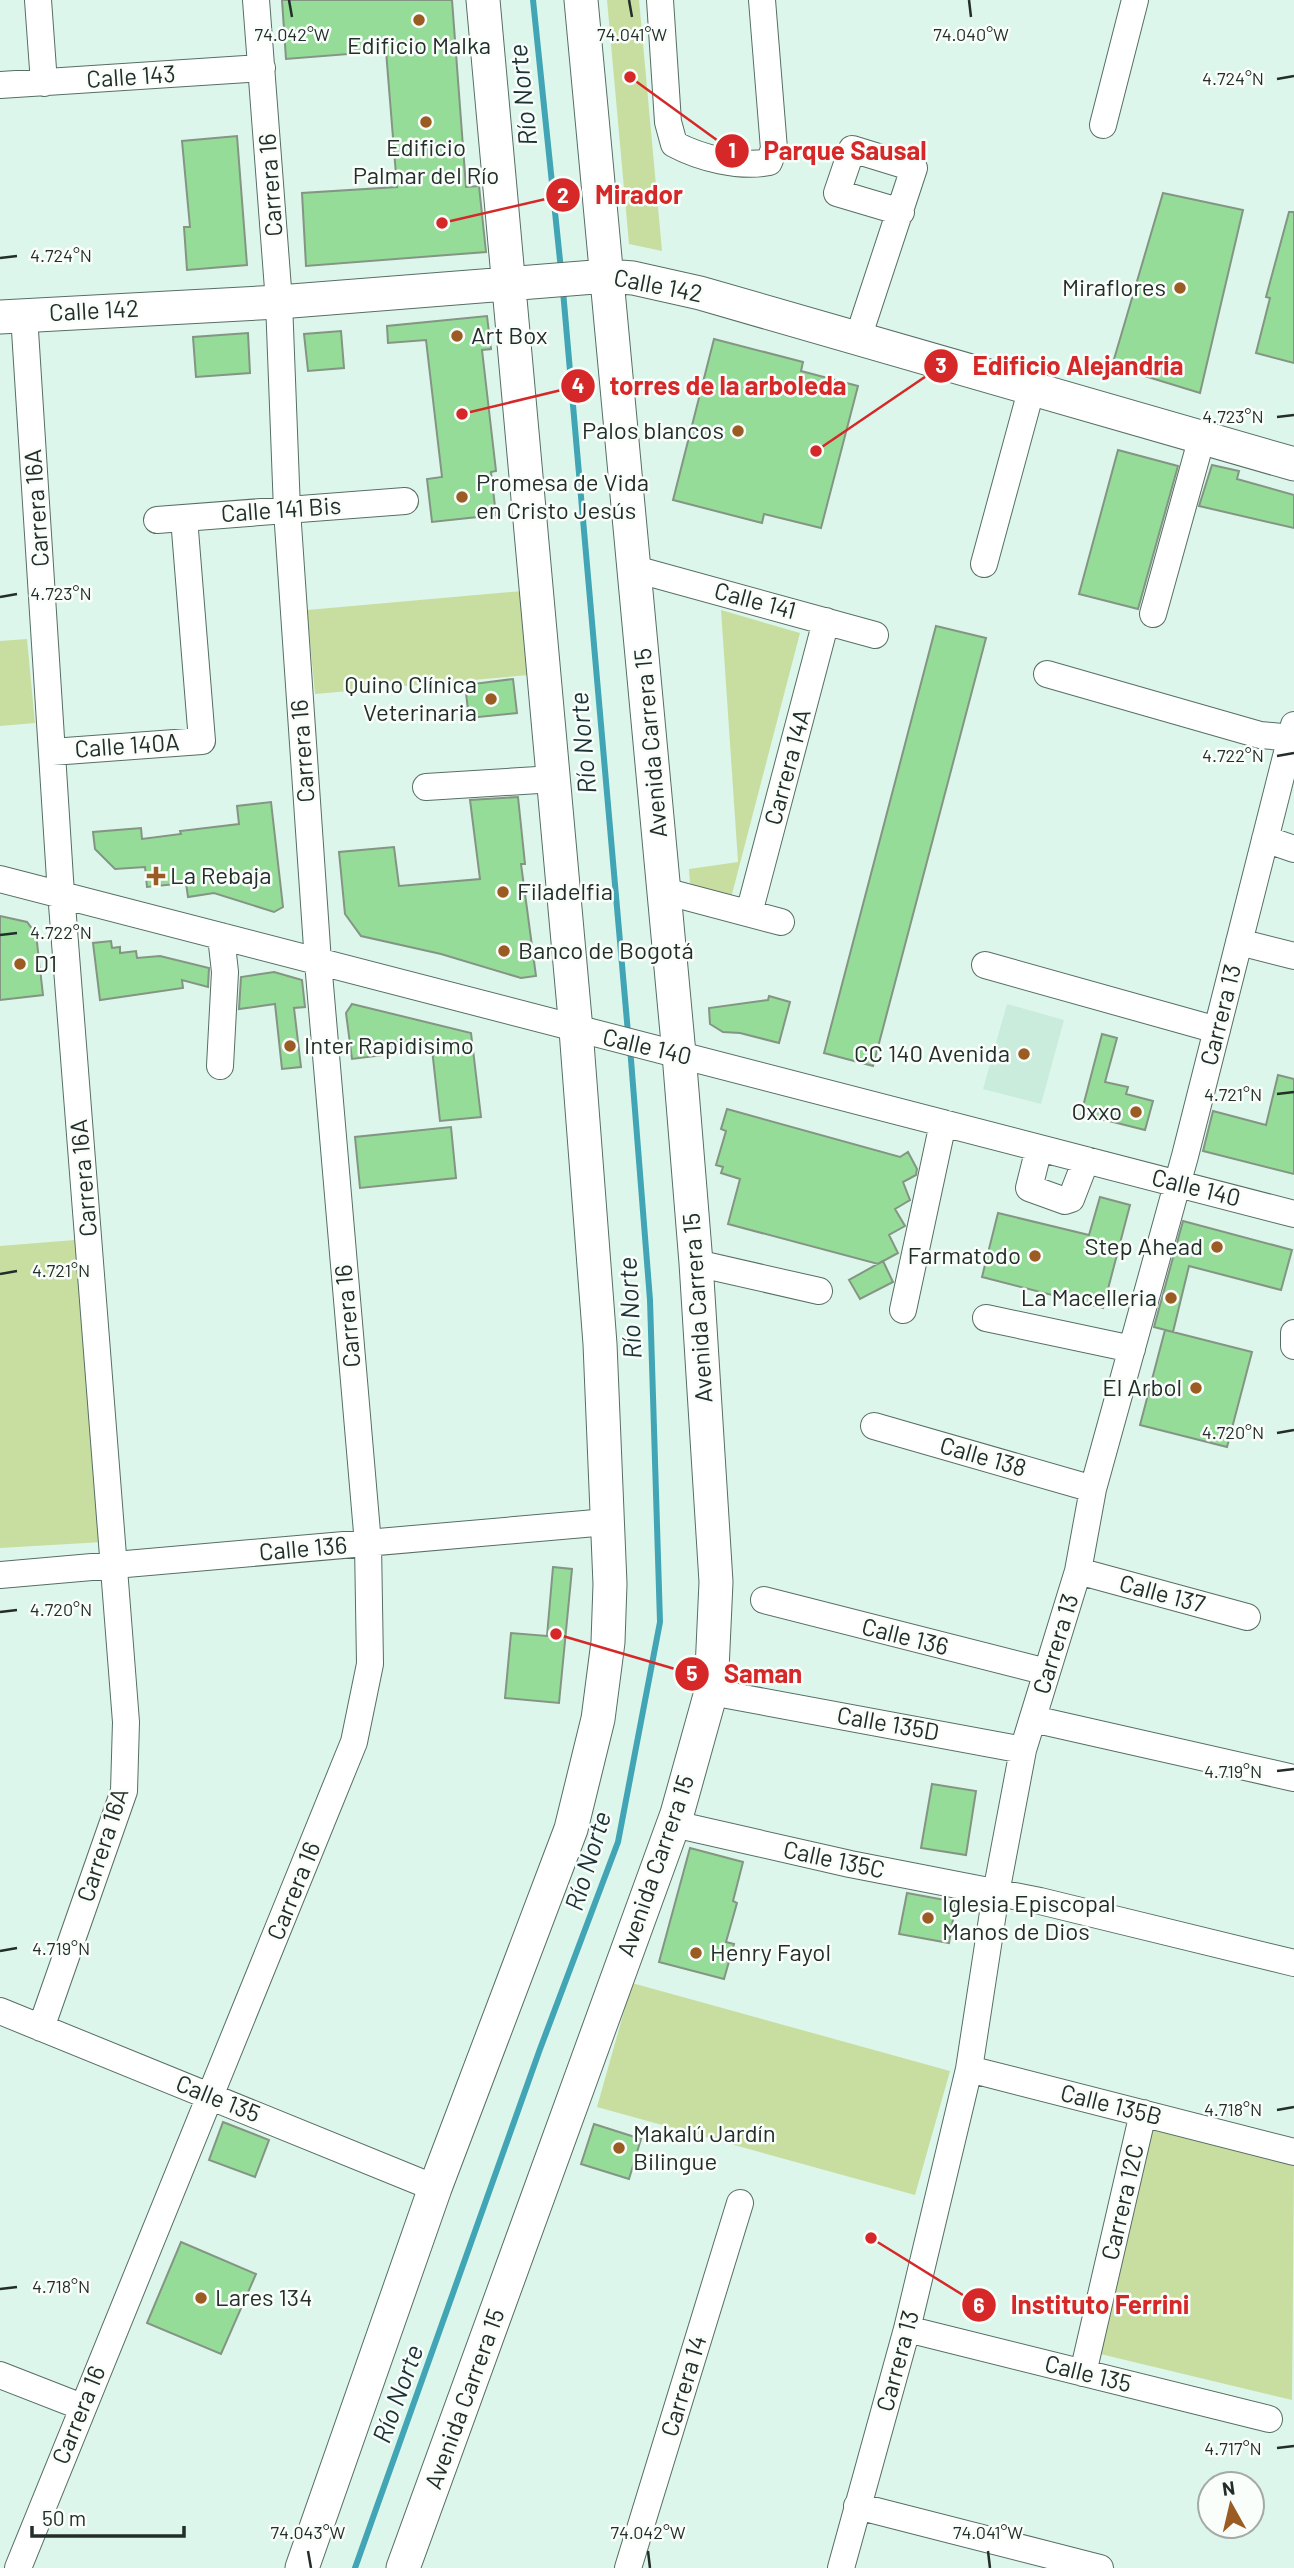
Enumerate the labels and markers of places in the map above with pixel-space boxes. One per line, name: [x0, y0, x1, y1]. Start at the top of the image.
marker: Edificio Malka: [411, 12, 427, 28]
place label: Edificio Malka: [347, 30, 491, 59]
marker: Edificio Palmar del Río: [418, 114, 434, 130]
callout: Parque Sausal: [715, 127, 941, 174]
place label: Edificio Palmar del Río: [353, 132, 499, 189]
callout: Mirador: [546, 172, 697, 219]
place label: Miraflores: [1062, 272, 1166, 301]
marker: Miraflores: [1172, 280, 1188, 296]
place label: Art Box: [471, 320, 547, 349]
marker: Art Box: [449, 328, 465, 344]
callout: Edificio Alejandria: [923, 342, 1197, 389]
callout: torres de la arboleda: [560, 362, 860, 409]
place label: Palos blancos: [582, 415, 724, 444]
marker: Palos blancos: [730, 423, 746, 439]
place label: Promesa de Vida en Cristo Jesús: [476, 467, 649, 524]
marker: Promesa de Vida en Cristo Jesús: [454, 489, 470, 505]
place label: Quino Clínica Veterinaria: [345, 669, 477, 726]
marker: Quino Clínica Veterinaria: [483, 691, 499, 707]
place label: La Rebaja: [170, 860, 272, 889]
marker: La Rebaja: [148, 868, 164, 884]
place label: Filadelfia: [517, 876, 613, 905]
marker: Filadelfia: [495, 884, 511, 900]
place label: Banco de Bogotá: [518, 935, 694, 964]
marker: Banco de Bogotá: [496, 943, 512, 959]
place label: D1: [34, 948, 57, 977]
marker: D1: [12, 956, 28, 972]
place label: Inter Rapidisimo: [304, 1030, 474, 1059]
marker: Inter Rapidisimo: [282, 1038, 298, 1054]
place label: CC 140 Avenida: [854, 1038, 1010, 1067]
marker: CC 140 Avenida: [1016, 1046, 1032, 1062]
place label: Oxxo: [1072, 1096, 1122, 1125]
marker: Oxxo: [1128, 1104, 1144, 1120]
place label: Step Ahead: [1084, 1231, 1203, 1260]
marker: Step Ahead: [1209, 1239, 1225, 1255]
place label: Farmatodo: [907, 1240, 1021, 1269]
marker: Farmatodo: [1027, 1248, 1043, 1264]
place label: La Macelleria: [1021, 1282, 1157, 1311]
marker: La Macelleria: [1163, 1290, 1179, 1306]
place label: El Arbol: [1102, 1372, 1182, 1401]
marker: El Arbol: [1188, 1380, 1204, 1396]
callout: Saman: [675, 1650, 816, 1697]
place label: Iglesia Episcopal Manos de Dios: [942, 1888, 1116, 1945]
marker: Iglesia Episcopal Manos de Dios: [920, 1910, 936, 1926]
place label: Henry Fayol: [710, 1937, 831, 1966]
marker: Henry Fayol: [688, 1945, 704, 1961]
place label: Makalú Jardín Bilingue: [633, 2118, 776, 2175]
marker: Makalú Jardín Bilingue: [611, 2140, 627, 2156]
place label: Lares 134: [215, 2282, 312, 2311]
callout: Instituto Ferrini: [961, 2282, 1203, 2329]
marker: Lares 134: [193, 2290, 209, 2306]

